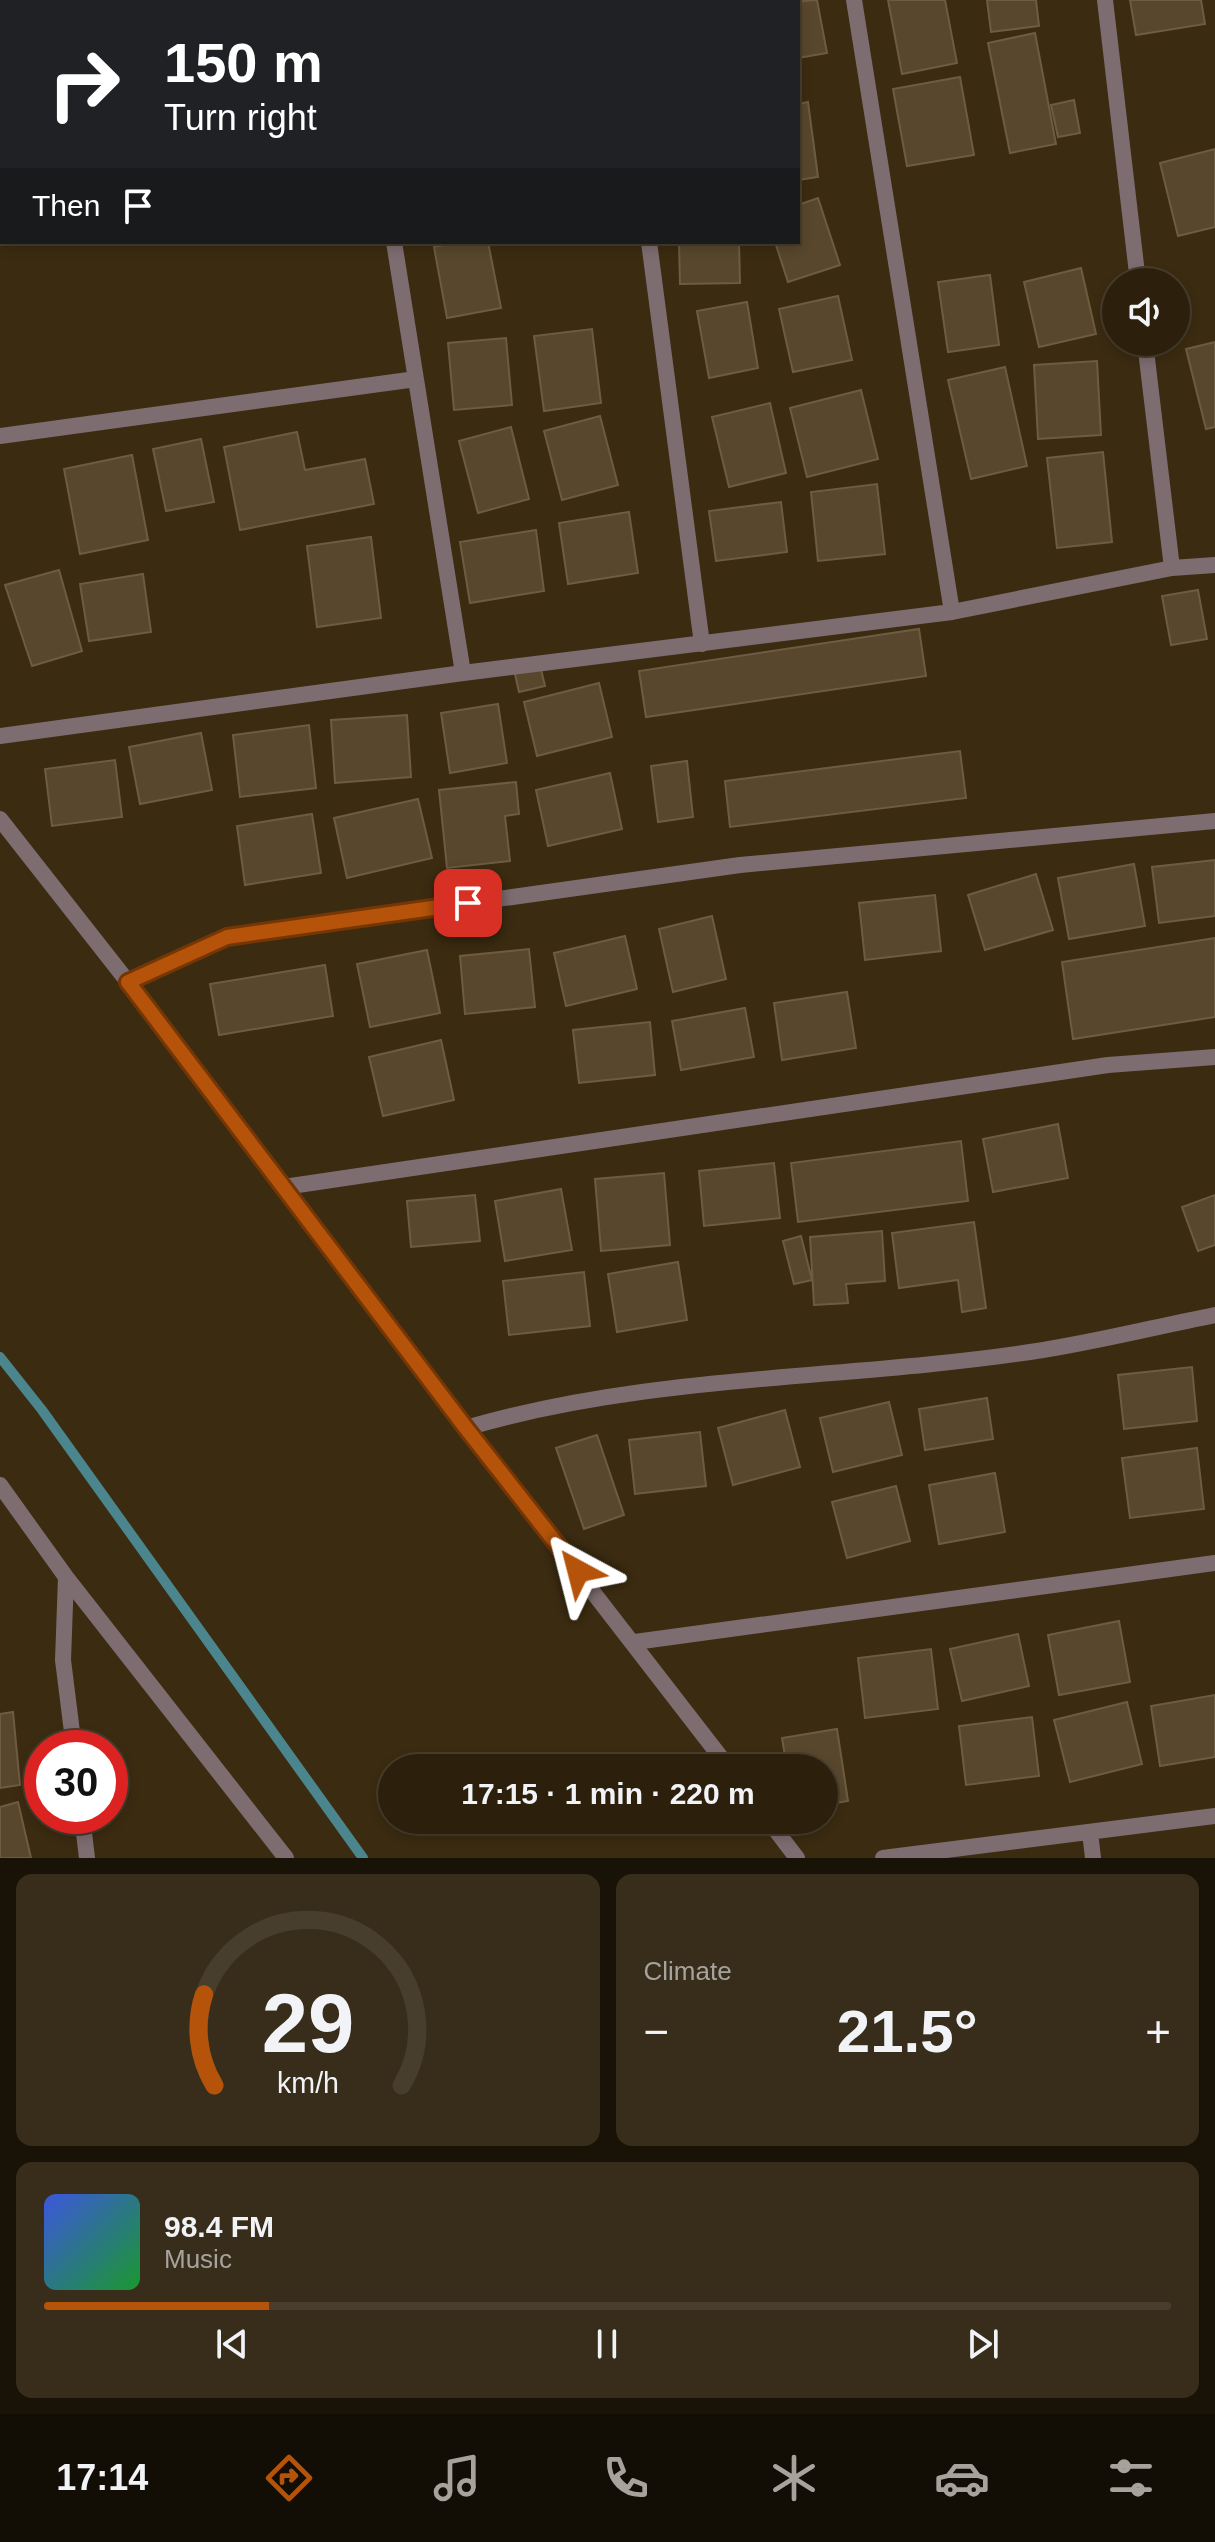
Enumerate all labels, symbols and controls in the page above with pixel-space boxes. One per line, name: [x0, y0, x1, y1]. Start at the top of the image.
text: 150 m: [164, 31, 323, 94]
icon: right: [32, 32, 136, 136]
text: Turn right: [164, 97, 317, 138]
icon: arrive: [116, 184, 160, 228]
text: Then: [32, 189, 100, 222]
map controls: [1102, 268, 1190, 356]
button: sound: [1102, 268, 1190, 356]
pin: [434, 869, 502, 937]
icon: arrive: [446, 881, 490, 925]
position arrow: [536, 1529, 620, 1613]
speed limit sign: 30: [24, 1730, 128, 1834]
text: 17:15 · 1 min · 220 m: [461, 1777, 755, 1810]
text: Climate: [644, 1956, 732, 1986]
text: 29: [261, 1977, 354, 2070]
text: 21.5°: [837, 1998, 978, 2065]
text: −: [644, 2007, 669, 2056]
text: +: [1145, 2007, 1171, 2056]
text: km/h: [277, 2067, 339, 2099]
text: 98.4 FM: [164, 2210, 274, 2243]
text: Music: [164, 2244, 232, 2274]
icon: previous: [210, 2322, 254, 2366]
icon: pause: [585, 2322, 629, 2366]
icon: next: [961, 2322, 1005, 2366]
icon: directions: [261, 2450, 317, 2506]
icon: music: [429, 2450, 485, 2506]
icon: phone: [598, 2450, 654, 2506]
icon: climate: [766, 2450, 822, 2506]
icon: car: [934, 2450, 990, 2506]
icon: filters: [1103, 2450, 1159, 2506]
text: 17:14: [56, 2457, 148, 2498]

